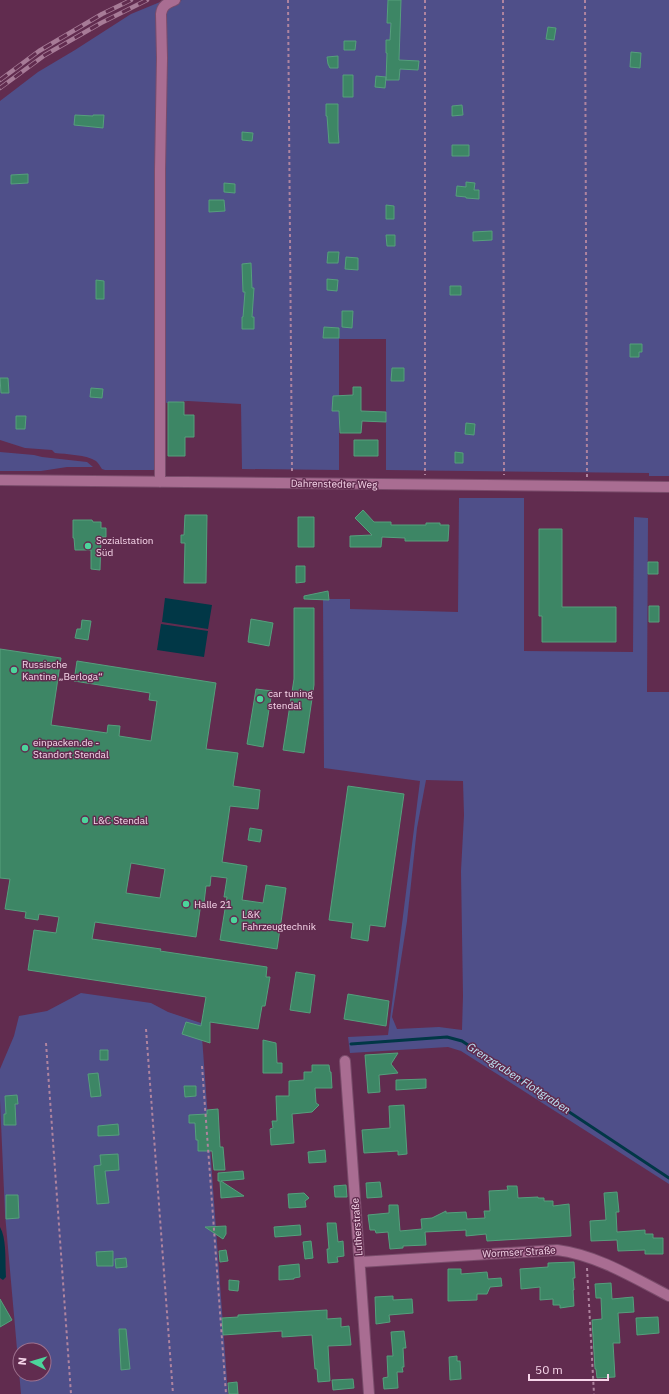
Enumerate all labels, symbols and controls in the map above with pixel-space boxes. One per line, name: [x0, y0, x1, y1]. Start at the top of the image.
street label: Dahrenstedter Weg: [291, 477, 378, 491]
place label: Sozialstation Süd: [96, 534, 154, 559]
marker: Sozialstation Süd: [83, 541, 93, 551]
place label: Russische Kantine „Berloga“: [22, 658, 103, 683]
marker: Russische Kantine „Berloga“: [9, 665, 19, 675]
place label: car tuning stendal: [268, 687, 313, 712]
marker: car tuning stendal: [255, 694, 265, 704]
place label: einpacken.de - Standort Stendal: [33, 736, 109, 761]
marker: einpacken.de - Standort Stendal: [20, 743, 30, 753]
place label: L&C Stendal: [93, 814, 148, 827]
marker: L&C Stendal: [80, 815, 90, 825]
place label: Halle 21: [194, 898, 232, 911]
marker: Halle 21: [181, 899, 191, 909]
place label: L&K Fahrzeugtechnik: [242, 908, 317, 933]
marker: L&K Fahrzeugtechnik: [229, 915, 239, 925]
water label: Grenzgraben Flottgraben: [465, 1039, 573, 1117]
street label: Lutherstraße: [348, 1197, 366, 1256]
street label: Wormser Straße: [482, 1244, 556, 1260]
north arrow: [12, 1342, 52, 1382]
scale bar: [529, 1356, 608, 1382]
text: N: [15, 1357, 29, 1366]
text: 50 m: [535, 1362, 563, 1377]

